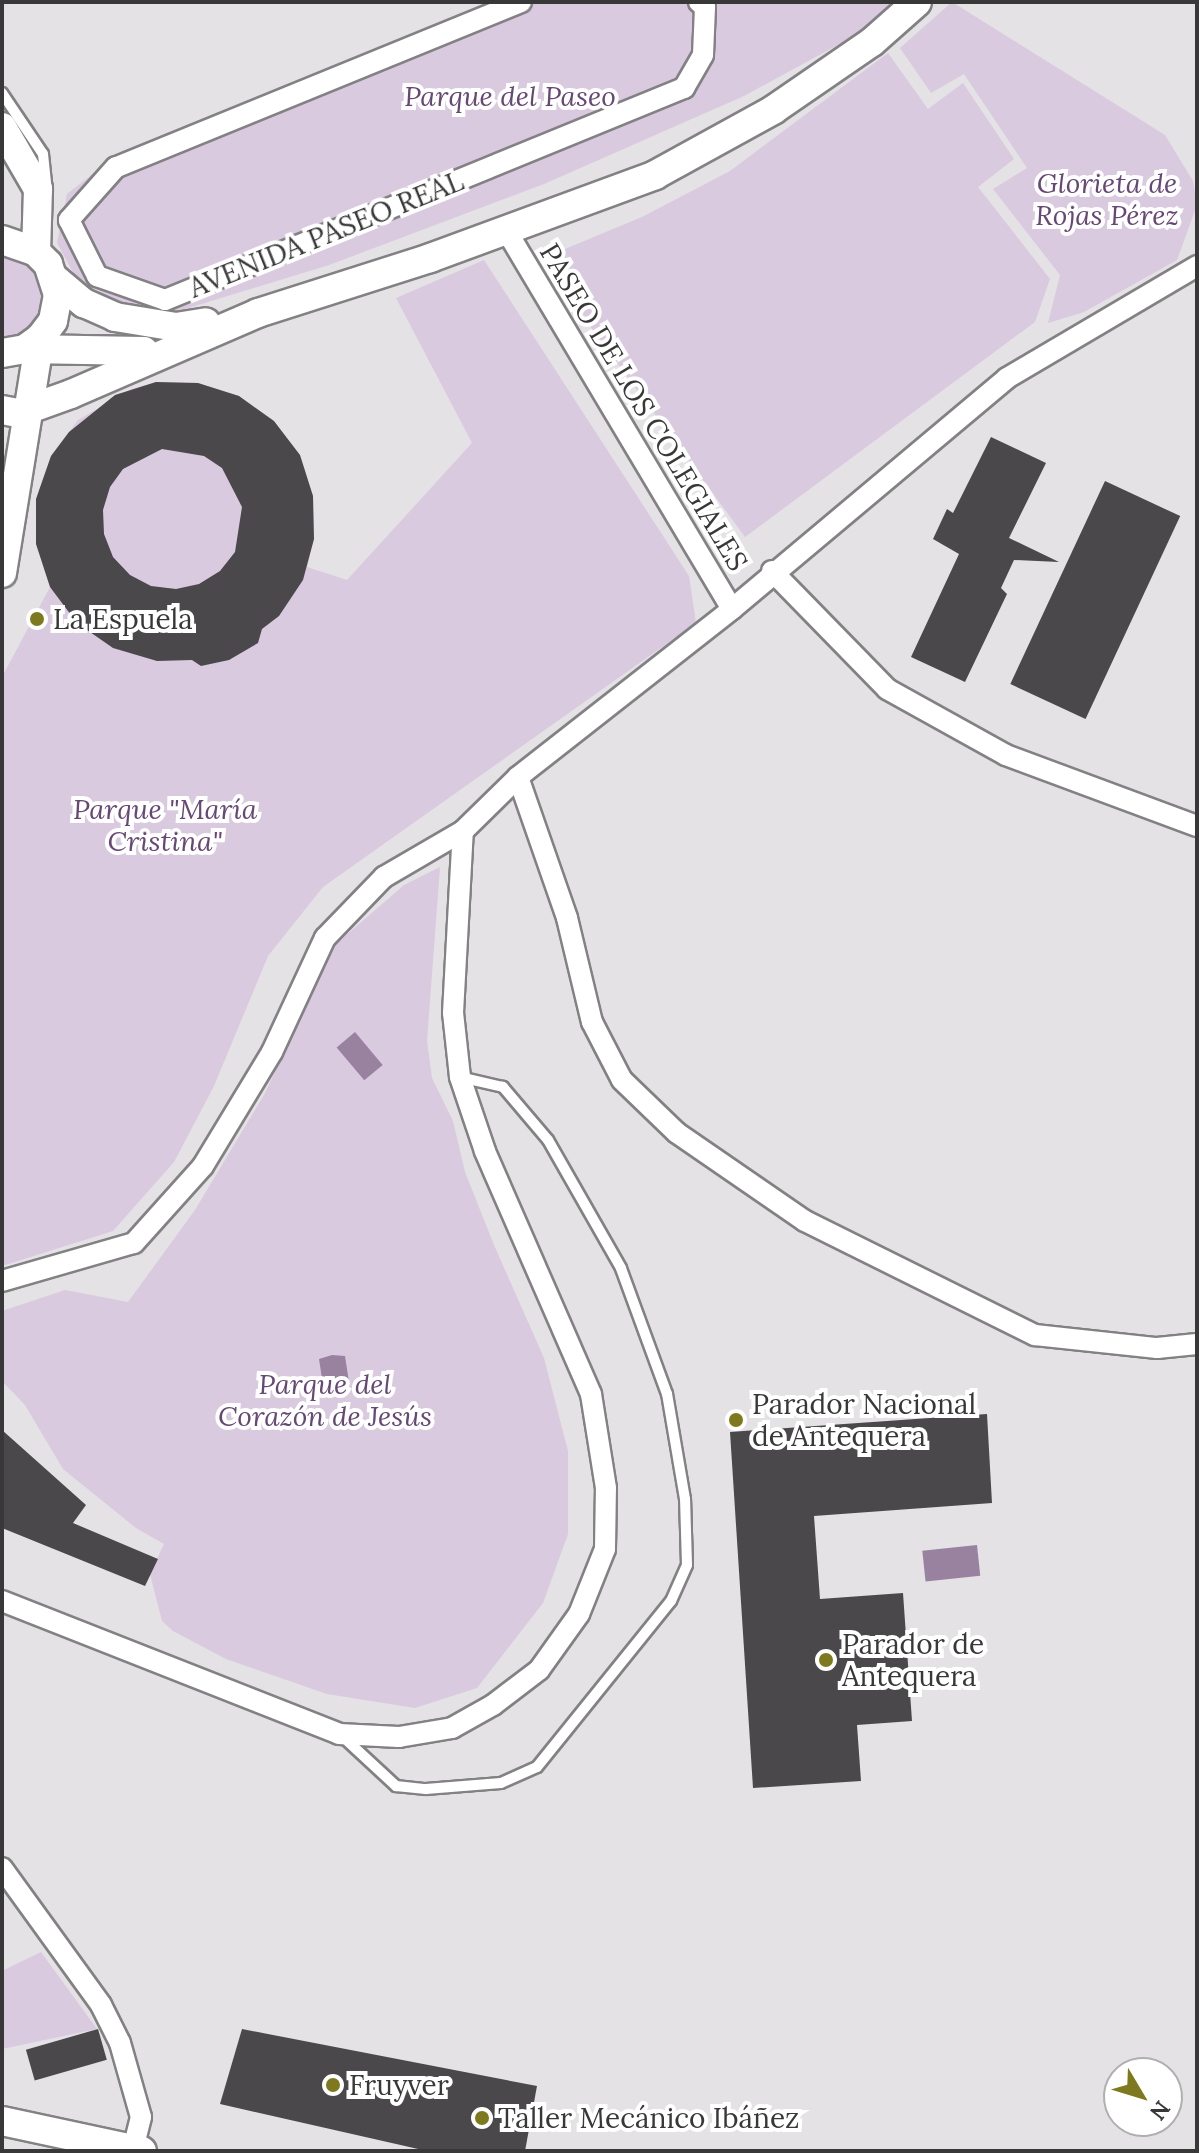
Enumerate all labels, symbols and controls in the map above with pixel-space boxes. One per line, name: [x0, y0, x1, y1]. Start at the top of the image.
park label: Parque del Paseo: [404, 79, 616, 113]
street label: AVENIDA PASEO REAL: [184, 163, 468, 305]
park label: Glorieta de Rojas Pérez: [1035, 166, 1179, 232]
street label: PASEO DE LOS COLEGIALES: [533, 237, 755, 577]
place label: La Espuela: [53, 602, 193, 636]
marker: La Espuela: [28, 610, 46, 628]
park label: Parque "María Cristina": [73, 792, 257, 858]
park label: Parque del Corazón de Jesús: [218, 1367, 432, 1433]
place label: Parador Nacional de Antequera: [752, 1387, 976, 1453]
marker: Parador Nacional de Antequera: [727, 1411, 745, 1429]
place label: Parador de Antequera: [842, 1627, 984, 1693]
marker: Parador de Antequera: [817, 1651, 835, 1669]
north arrow: [1103, 2057, 1183, 2137]
place label: Fruyver: [349, 2068, 449, 2102]
marker: Fruyver: [324, 2076, 342, 2094]
text: N: [1144, 2095, 1177, 2126]
place label: Taller Mecánico Ibáñez: [498, 2101, 799, 2135]
marker: Taller Mecánico Ibáñez: [473, 2109, 491, 2127]

